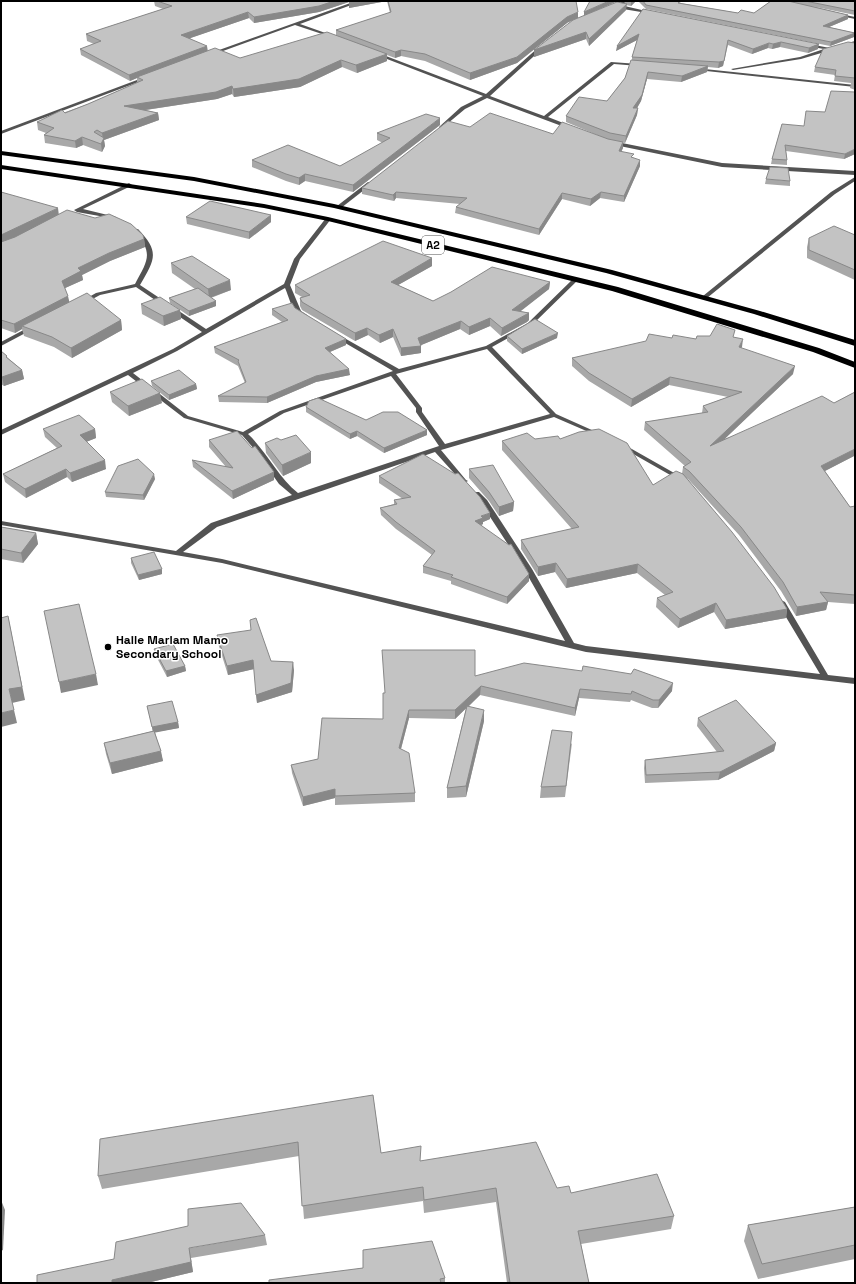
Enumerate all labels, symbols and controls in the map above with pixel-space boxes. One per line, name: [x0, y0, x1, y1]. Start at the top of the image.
road number: A2: [422, 236, 444, 254]
place label: Haile Mariam Mamo Secondary School: [116, 632, 228, 662]
marker: Haile Mariam Mamo Secondary School: [103, 642, 113, 652]

